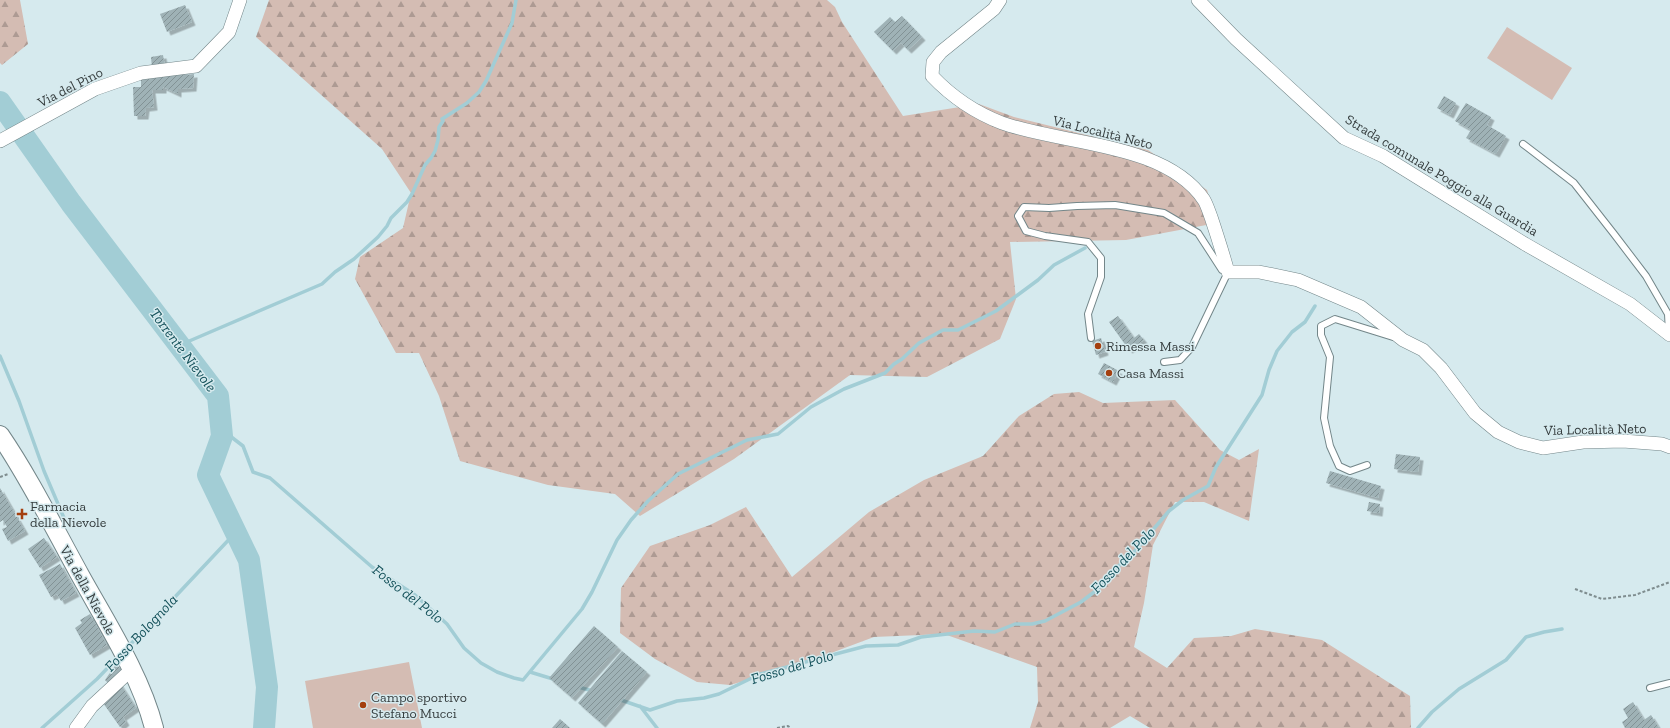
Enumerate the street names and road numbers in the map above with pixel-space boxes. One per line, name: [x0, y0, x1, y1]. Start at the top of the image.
street label: Via del Pino: [34, 64, 106, 112]
street label: Strada comunale Poggio alla Guardia: [1342, 111, 1541, 240]
street label: Via Località Neto: [1050, 112, 1155, 153]
street label: Via Località Neto: [1543, 420, 1646, 439]
street label: Via della Nievole: [56, 542, 119, 638]

